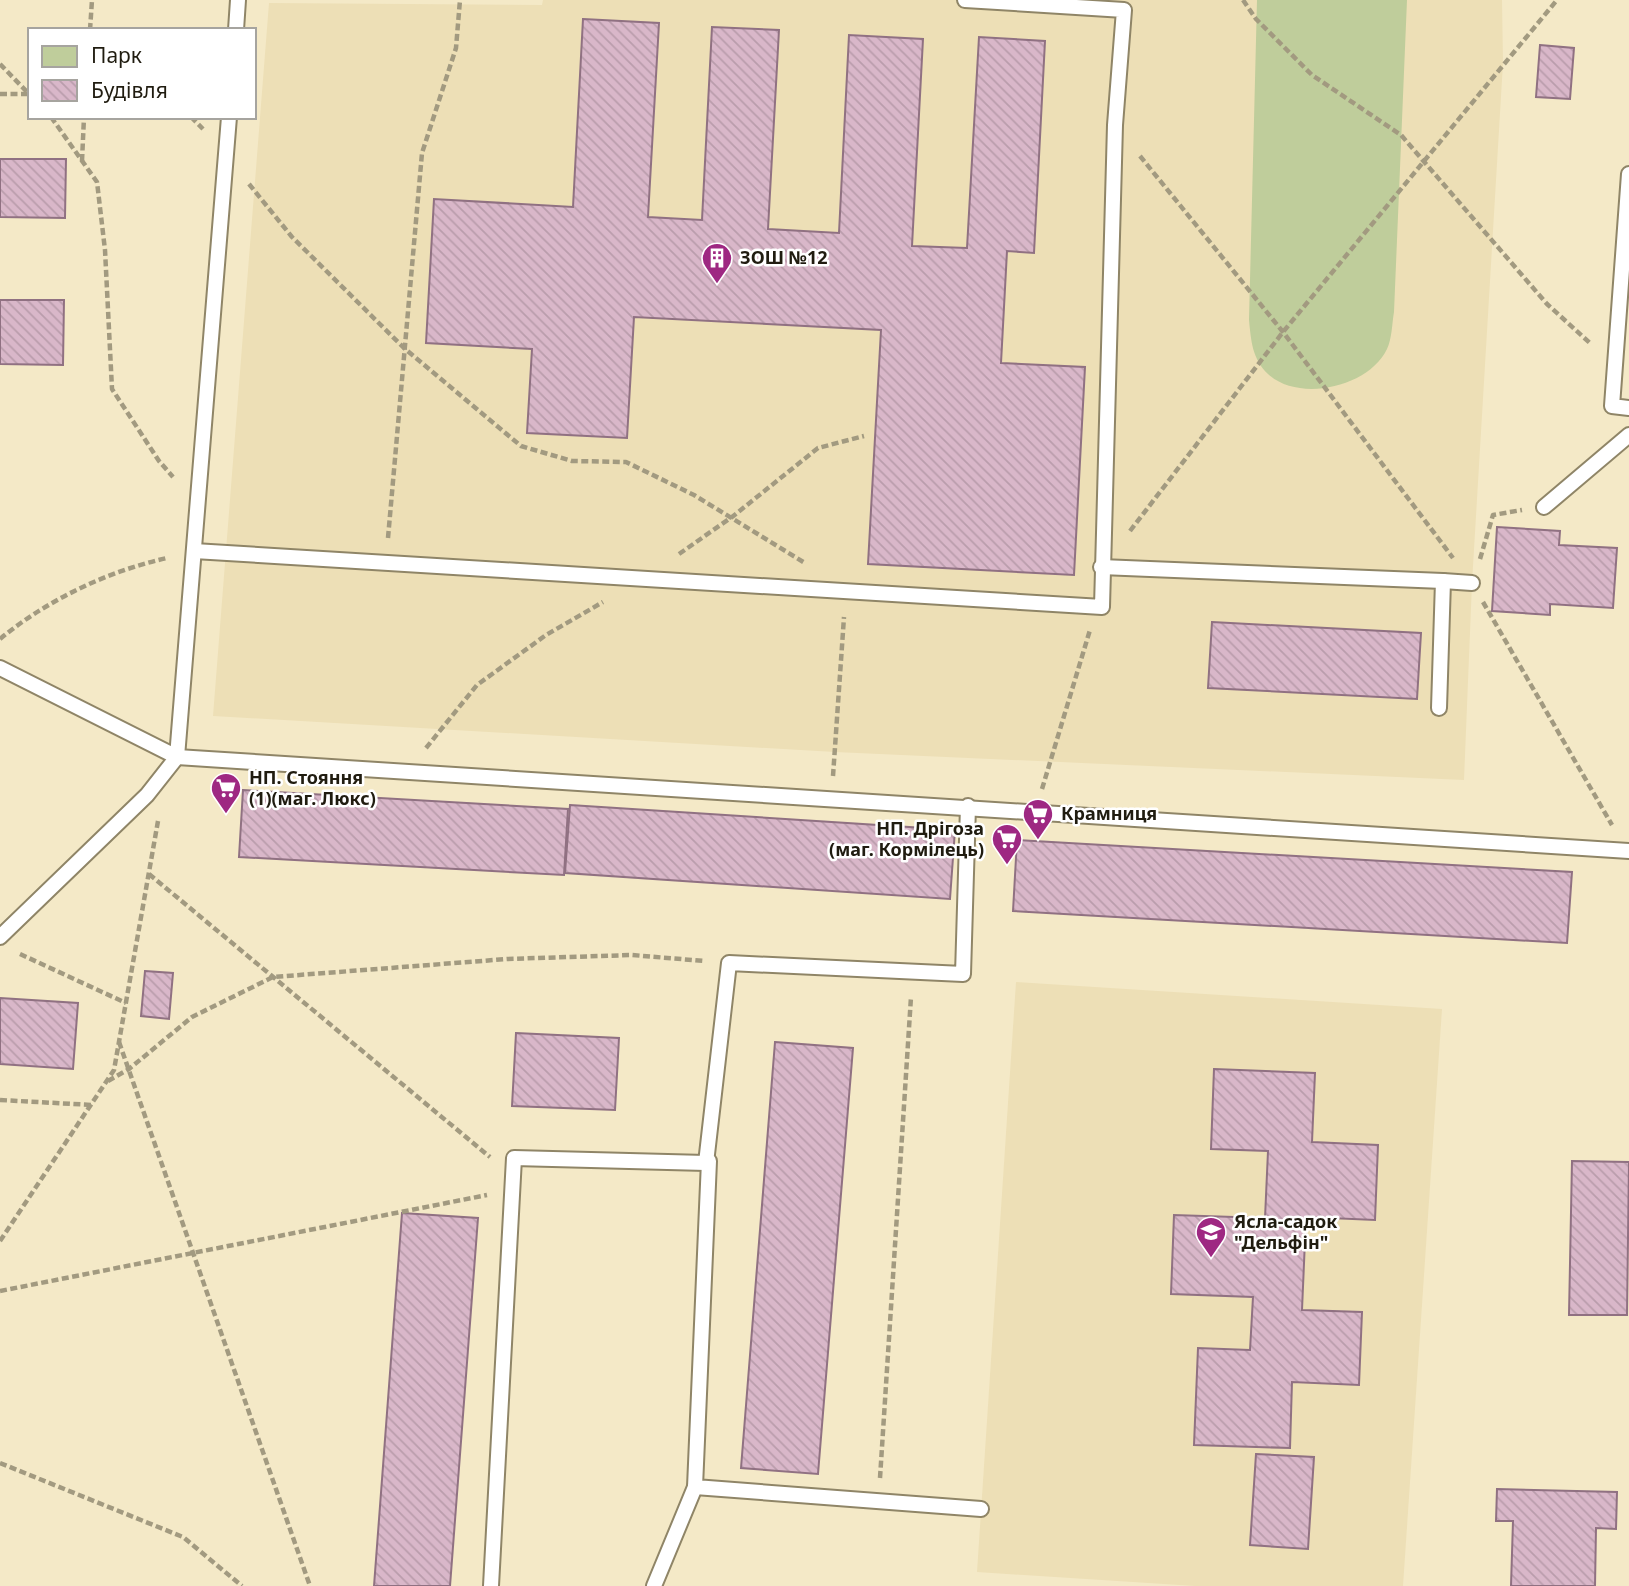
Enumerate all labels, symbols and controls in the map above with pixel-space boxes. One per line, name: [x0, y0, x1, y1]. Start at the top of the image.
legend: [28, 28, 256, 119]
text: Парк: [91, 41, 142, 69]
text: Будівля: [91, 76, 168, 104]
building icon: ЗОШ №12: [700, 241, 734, 285]
place label: ЗОШ №12: [740, 245, 828, 269]
place label: НП. Стояння (1)(маг. Люкс): [249, 765, 376, 810]
supermarket icon: НП. Стояння (1)(маг. Люкс): [209, 771, 243, 815]
supermarket icon: Крамниця: [1021, 797, 1055, 841]
place label: Крамниця: [1061, 801, 1157, 825]
place label: НП. Дрігоза (маг. Кормілець): [829, 816, 984, 861]
supermarket icon: НП. Дрігоза (маг. Кормілець): [990, 822, 1024, 866]
place label: Ясла-садок "Дельфін": [1234, 1209, 1337, 1254]
school or university icon: Ясла-садок "Дельфін": [1194, 1215, 1228, 1259]

